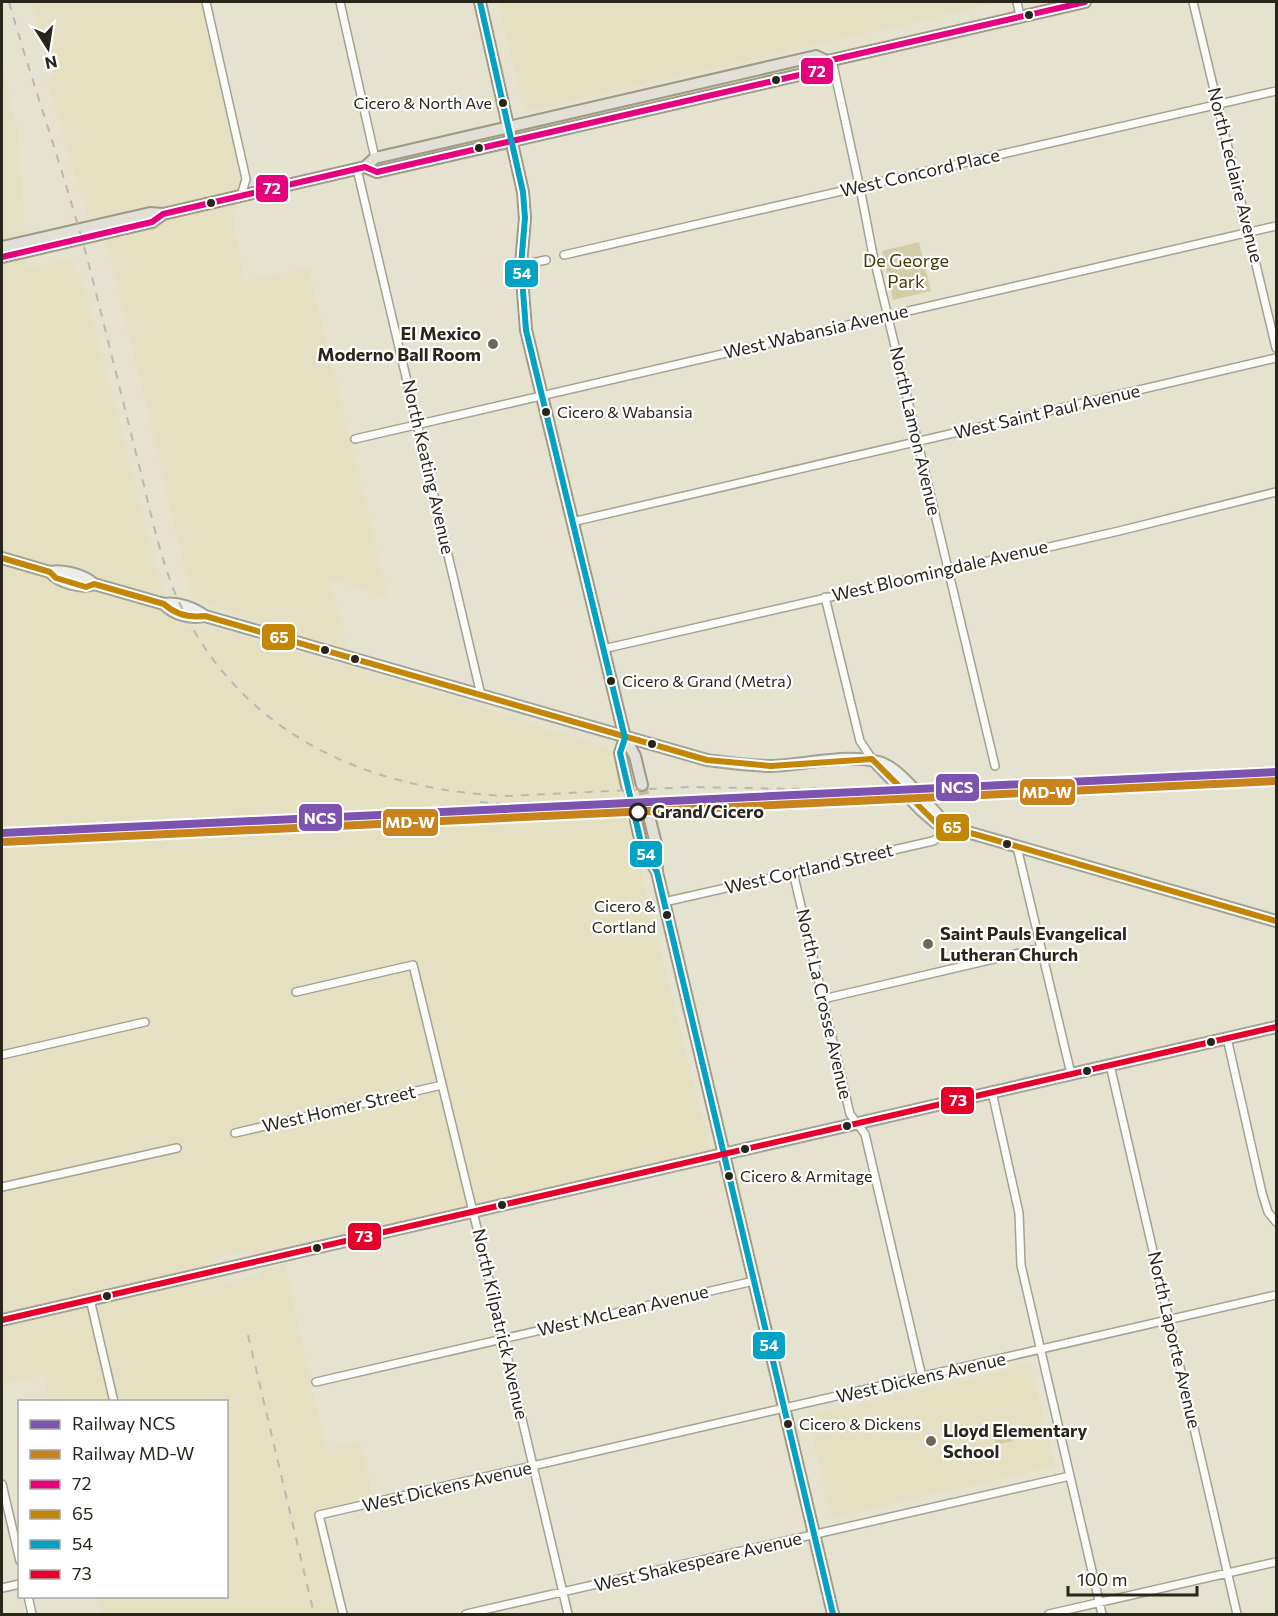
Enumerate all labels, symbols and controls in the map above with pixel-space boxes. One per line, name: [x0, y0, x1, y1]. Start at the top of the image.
unlabelled marker: [1023, 9, 1035, 21]
north arrow: [18, 18, 78, 78]
text: N: [43, 53, 59, 74]
line badge: 72: [800, 57, 834, 85]
text: 72: [808, 61, 826, 80]
unlabelled marker: [770, 74, 782, 86]
street label: North Leclaire Avenue: [1204, 85, 1268, 265]
place label: Cicero & North Ave: [353, 93, 492, 112]
marker: Cicero & North Ave: [497, 97, 509, 109]
unlabelled marker: [473, 142, 485, 154]
street label: West Concord Place: [838, 143, 1002, 201]
line badge: 72: [255, 174, 289, 203]
text: 72: [263, 178, 281, 197]
unlabelled marker: [205, 197, 217, 209]
park label: De George Park: [863, 249, 949, 292]
line badge: 54: [504, 259, 539, 288]
text: 54: [512, 263, 532, 282]
street label: West Wabansia Avenue: [721, 299, 910, 363]
place label: El Mexico Moderno Ball Room: [317, 322, 481, 365]
marker: El Mexico Moderno Ball Room: [486, 337, 500, 351]
street label: North Lamon Avenue: [886, 344, 946, 517]
street label: North Keating Avenue: [398, 377, 460, 556]
street label: West Saint Paul Avenue: [952, 379, 1142, 443]
place label: Cicero & Wabansia: [557, 402, 693, 421]
marker: Cicero & Wabansia: [540, 406, 552, 418]
street label: West Bloomingdale Avenue: [830, 534, 1050, 606]
line badge: 65: [261, 623, 296, 651]
text: 65: [269, 627, 289, 646]
unlabelled marker: [319, 644, 331, 656]
unlabelled marker: [349, 653, 361, 665]
place label: Cicero & Grand (Metra): [622, 671, 792, 690]
marker: Cicero & Grand (Metra): [605, 675, 617, 687]
unlabelled marker: [646, 738, 658, 750]
line badge: NCS: [935, 773, 980, 802]
text: NCS: [941, 777, 974, 796]
line badge: MD-W: [1019, 778, 1076, 806]
text: MD-W: [1022, 782, 1072, 801]
place label: Grand/Cicero: [652, 800, 764, 822]
line badge: NCS: [298, 803, 343, 832]
marker: Grand/Cicero: [629, 803, 647, 821]
text: NCS: [304, 808, 337, 827]
line badge: MD-W: [382, 808, 439, 837]
text: MD-W: [385, 812, 435, 831]
line badge: 65: [935, 813, 970, 842]
text: 65: [942, 817, 962, 836]
street label: West Cortland Street: [722, 838, 895, 898]
unlabelled marker: [1001, 838, 1013, 850]
line badge: 54: [629, 840, 663, 868]
text: 54: [636, 844, 656, 863]
place label: Cicero & Cortland: [592, 896, 656, 936]
street label: North La Crosse Avenue: [792, 906, 858, 1101]
marker: Cicero & Cortland: [661, 909, 673, 921]
place label: Saint Pauls Evangelical Lutheran Church: [940, 922, 1127, 965]
marker: Saint Pauls Evangelical Lutheran Church: [921, 937, 935, 951]
unlabelled marker: [1205, 1036, 1217, 1048]
unlabelled marker: [1081, 1065, 1093, 1077]
street label: West Homer Street: [260, 1080, 418, 1136]
line badge: 73: [940, 1086, 975, 1115]
text: 73: [949, 1090, 967, 1109]
unlabelled marker: [841, 1120, 853, 1132]
unlabelled marker: [739, 1143, 751, 1155]
place label: Cicero & Armitage: [740, 1166, 872, 1185]
marker: Cicero & Armitage: [723, 1170, 735, 1182]
unlabelled marker: [496, 1199, 508, 1211]
line badge: 73: [347, 1222, 382, 1251]
text: 73: [355, 1226, 373, 1245]
street label: North Kilpatrick Avenue: [468, 1226, 534, 1421]
unlabelled marker: [311, 1242, 323, 1254]
street label: North Laporte Avenue: [1144, 1249, 1206, 1431]
street label: West McLean Avenue: [535, 1280, 710, 1340]
unlabelled marker: [101, 1290, 113, 1302]
line badge: 54: [752, 1331, 786, 1360]
text: 54: [759, 1335, 779, 1354]
street label: West Dickens Avenue: [834, 1347, 1008, 1407]
legend: [18, 1400, 228, 1598]
text: Railway NCS: [72, 1412, 175, 1434]
place label: Cicero & Dickens: [799, 1414, 921, 1433]
marker: Cicero & Dickens: [782, 1418, 794, 1430]
place label: Lloyd Elementary School: [943, 1419, 1088, 1462]
marker: Lloyd Elementary School: [924, 1434, 938, 1448]
text: Railway MD-W: [72, 1442, 194, 1464]
street label: West Dickens Avenue: [360, 1456, 534, 1516]
text: 72: [72, 1472, 92, 1494]
text: 65: [72, 1502, 93, 1524]
street label: West Shakespeare Avenue: [592, 1526, 804, 1596]
text: 54: [72, 1532, 93, 1554]
scale bar: [1068, 1559, 1197, 1597]
text: 73: [72, 1562, 92, 1584]
text: 100 m: [1077, 1568, 1127, 1590]

